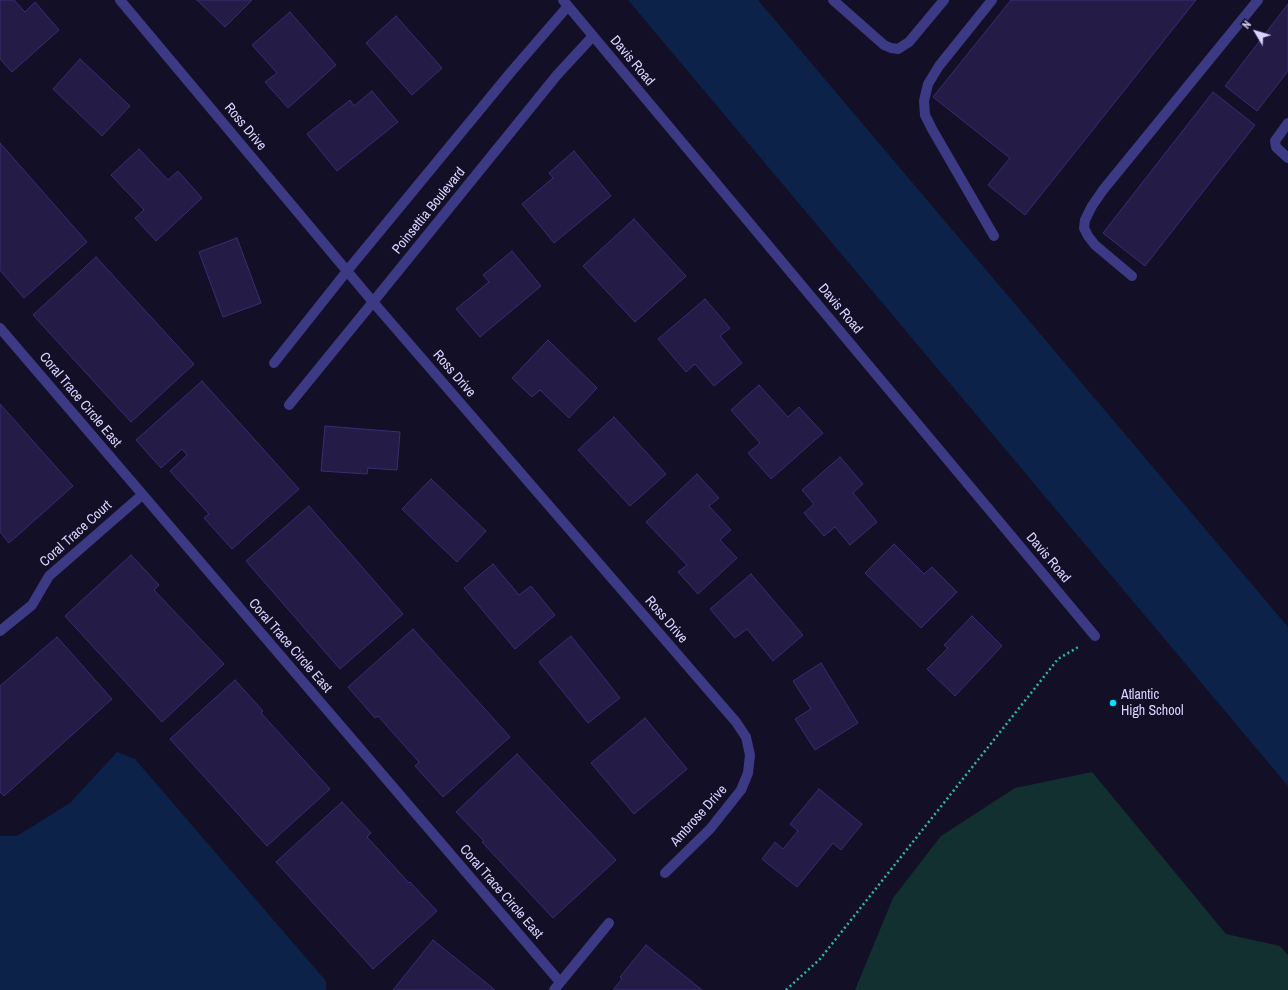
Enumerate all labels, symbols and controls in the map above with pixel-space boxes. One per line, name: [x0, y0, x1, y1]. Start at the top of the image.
north arrow: [1236, 12, 1276, 52]
text: N: [1239, 18, 1254, 31]
street label: Davis Road: [606, 33, 658, 89]
street label: Ross Drive: [220, 100, 270, 154]
street label: Poinsettia Boulevard: [389, 164, 469, 258]
street label: Davis Road: [814, 281, 866, 337]
street label: Ross Drive: [429, 347, 479, 401]
street label: Coral Trace Circle East: [35, 349, 125, 451]
street label: Coral Trace Court: [37, 497, 115, 571]
street label: Davis Road: [1022, 530, 1074, 586]
street label: Ross Drive: [641, 593, 691, 647]
street label: Coral Trace Circle East: [245, 596, 335, 696]
place label: Atlantic High School: [1121, 687, 1184, 720]
marker: Atlantic High School: [1108, 698, 1118, 708]
street label: Ambrose Drive: [667, 782, 731, 850]
street label: Coral Trace Circle East: [456, 842, 546, 942]

